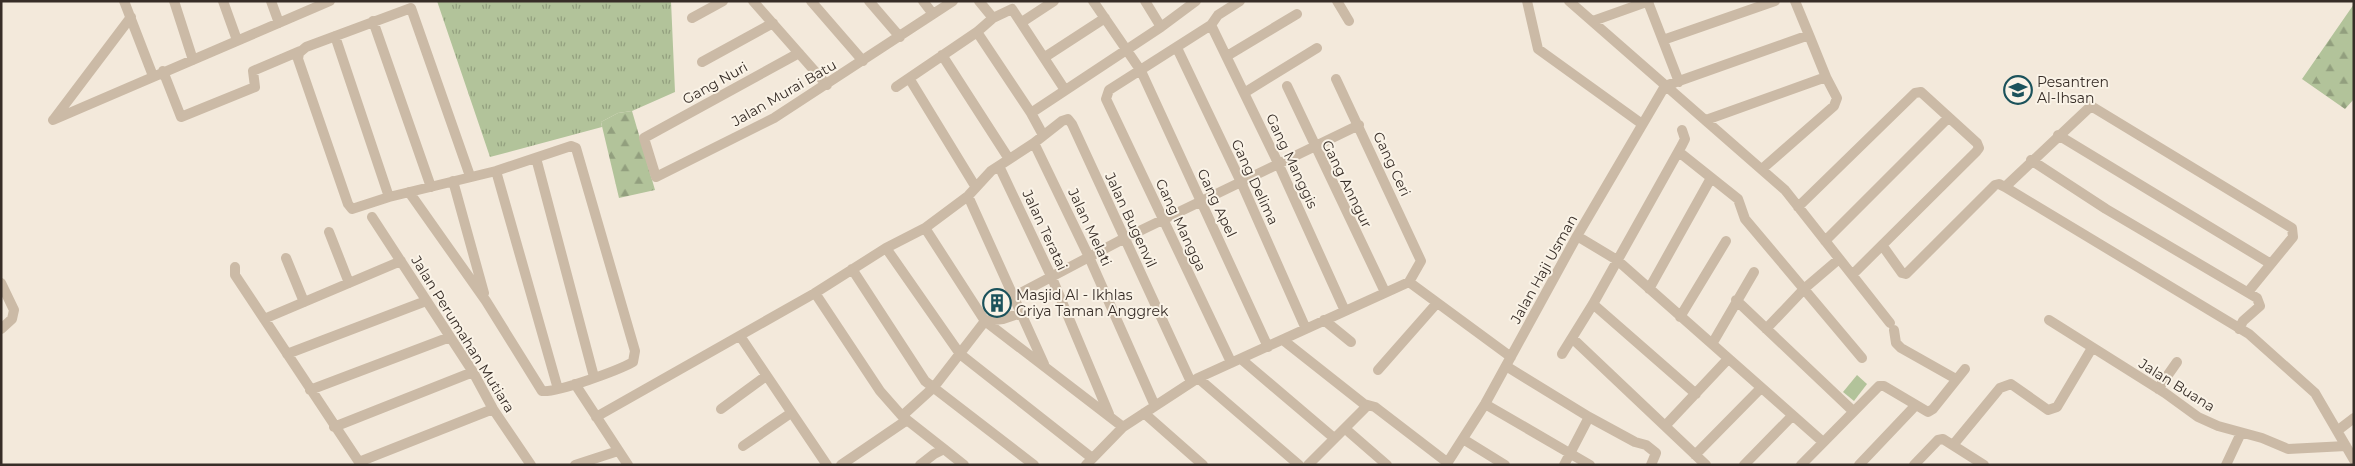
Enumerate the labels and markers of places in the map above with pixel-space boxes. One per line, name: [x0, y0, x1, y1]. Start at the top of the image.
place label: Pesantren Al-Ihsan: [2037, 73, 2109, 107]
school or university icon: Pesantren Al-Ihsan: [2003, 75, 2033, 105]
place label: Masjid Al - Ikhlas Griya Taman Anggrek: [1016, 286, 1169, 320]
building icon: Masjid Al - Ikhlas Griya Taman Anggrek: [982, 288, 1012, 318]

